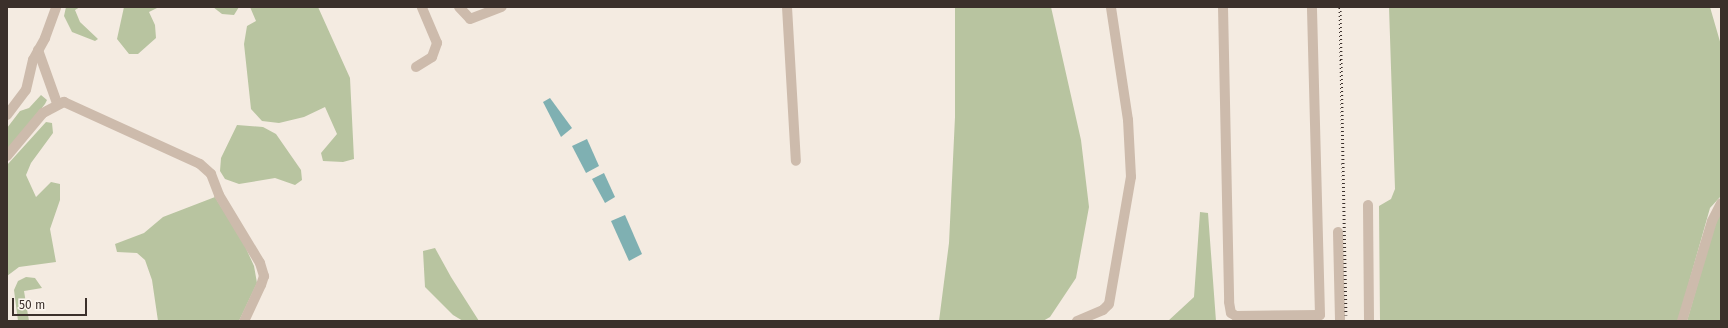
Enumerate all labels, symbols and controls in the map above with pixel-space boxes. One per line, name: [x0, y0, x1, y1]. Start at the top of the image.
scale bar: [14, 290, 89, 316]
text: 50 m: [19, 298, 45, 312]

